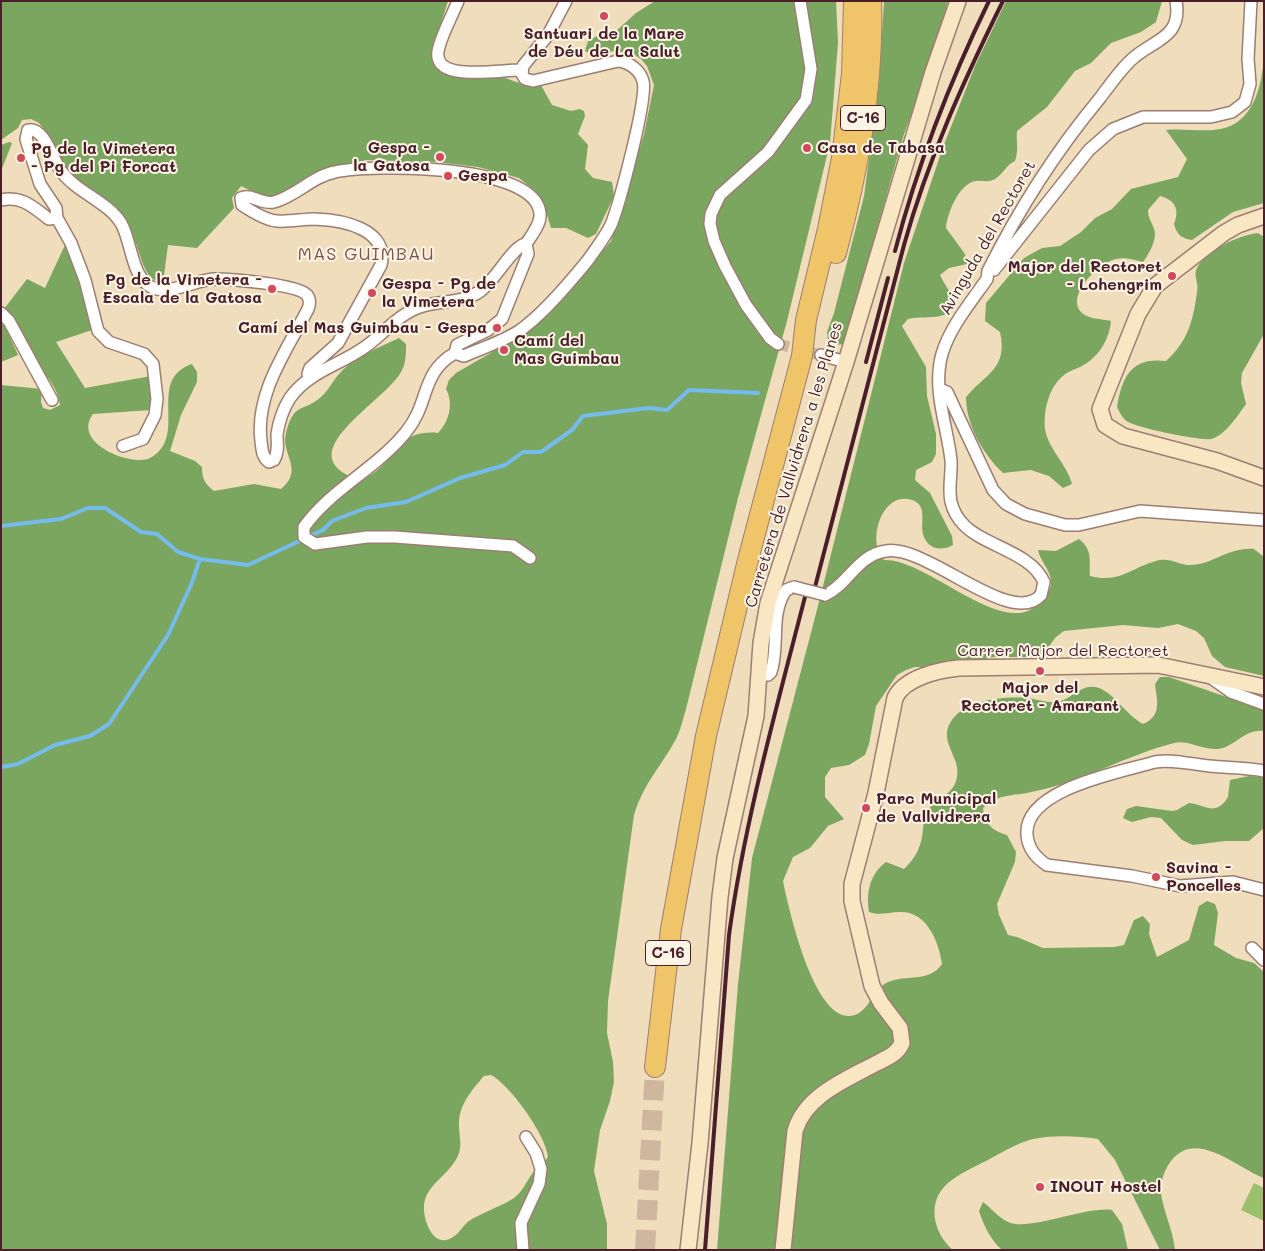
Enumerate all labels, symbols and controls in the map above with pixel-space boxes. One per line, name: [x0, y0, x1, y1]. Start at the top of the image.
marker: Santuari de la Mare de Déu de La Salut: [598, 10, 610, 22]
place label: Santuari de la Mare de Déu de La Salut: [524, 24, 684, 62]
road number: C-16: [840, 106, 886, 130]
place label: Gespa - la Gatosa: [353, 138, 430, 176]
place label: Casa de Tabasa: [817, 138, 945, 158]
place label: Pg de la Vimetera - Pg del Pi Forcat: [31, 139, 176, 177]
marker: Casa de Tabasa: [801, 142, 813, 154]
marker: Gespa - la Gatosa: [434, 151, 446, 163]
marker: Pg de la Vimetera - Pg del Pi Forcat: [15, 152, 27, 164]
street label: Avinguda del Rectoret: [936, 157, 1040, 319]
place label: Gespa: [458, 166, 508, 186]
marker: Gespa: [442, 170, 454, 182]
district label: MAS GUIMBAU: [296, 243, 436, 265]
place label: Major del Rectoret - Lohengrim: [1008, 257, 1162, 295]
place label: Pg de la Vimetera - Escala de la Gatosa: [102, 270, 262, 308]
marker: Major del Rectoret - Lohengrim: [1166, 270, 1178, 282]
place label: Gespa - Pg de la Vimetera: [382, 274, 496, 312]
marker: Pg de la Vimetera - Escala de la Gatosa: [266, 283, 278, 295]
marker: Gespa - Pg de la Vimetera: [366, 287, 378, 299]
place label: Camí del Mas Guimbau - Gespa: [238, 318, 487, 338]
street label: Carretera de Vallvidrera a les Planes: [741, 320, 847, 610]
marker: Camí del Mas Guimbau - Gespa: [491, 322, 503, 334]
place label: Camí del Mas Guimbau: [514, 331, 619, 369]
marker: Camí del Mas Guimbau: [498, 344, 510, 356]
street label: Carrer Major del Rectoret: [957, 641, 1169, 661]
marker: Major del Rectoret - Amarant: [1034, 665, 1046, 677]
place label: Major del Rectoret - Amarant: [961, 678, 1119, 716]
place label: Parc Municipal de Vallvidrera: [876, 789, 996, 827]
marker: Parc Municipal de Vallvidrera: [860, 802, 872, 814]
place label: Savina - Poncelles: [1166, 858, 1241, 896]
marker: Savina - Poncelles: [1150, 871, 1162, 883]
road number: C-16: [646, 940, 690, 966]
place label: INOUT Hostel: [1050, 1177, 1161, 1197]
marker: INOUT Hostel: [1034, 1181, 1046, 1193]

